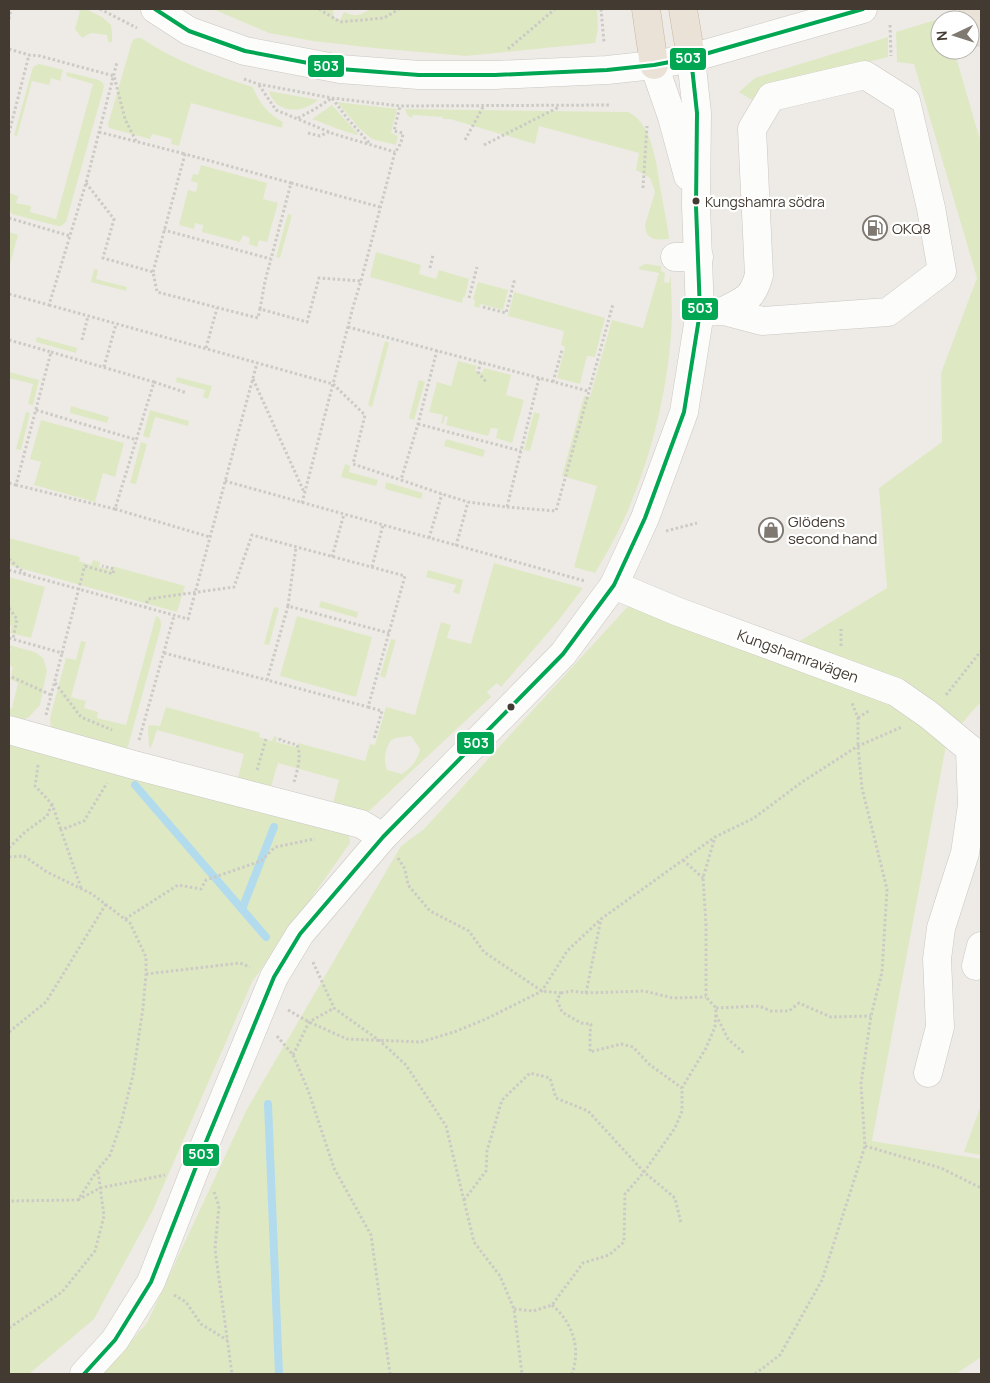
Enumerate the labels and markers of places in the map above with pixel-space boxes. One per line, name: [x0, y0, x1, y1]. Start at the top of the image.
place label: Kungshamra södra: [705, 192, 825, 211]
marker: Kungshamra södra: [691, 196, 701, 206]
fuel station icon: OKQ8: [862, 215, 888, 241]
place label: OKQ8: [892, 218, 931, 239]
place label: Glödens second hand: [788, 511, 877, 549]
shop icon: Glödens second hand: [758, 517, 784, 543]
unlabelled marker: [506, 702, 516, 712]

